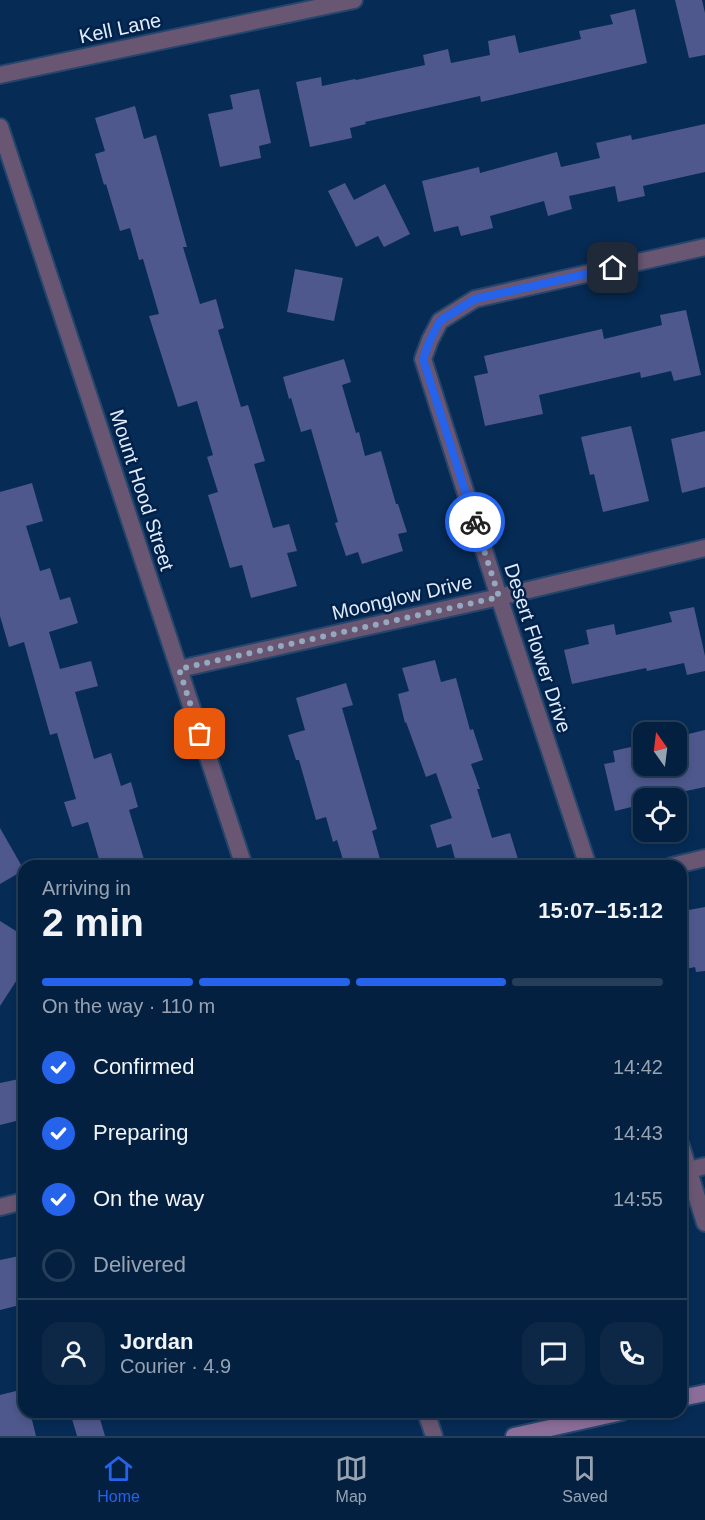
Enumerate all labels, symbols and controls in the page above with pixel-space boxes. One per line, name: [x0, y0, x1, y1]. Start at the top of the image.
street label: Kell Lane: [77, 9, 163, 47]
pin: [587, 242, 638, 293]
icon: home: [596, 251, 629, 284]
street label: Mount Hood Street: [106, 407, 179, 574]
courier: [445, 492, 505, 552]
icon: bike: [459, 506, 492, 539]
street label: Desert Flower Drive: [500, 561, 576, 735]
street label: Moonglow Drive: [330, 570, 474, 624]
pin: [174, 708, 225, 759]
icon: bag: [183, 717, 216, 750]
north arrow: [633, 722, 687, 776]
map controls: [633, 722, 687, 842]
button: locate: [633, 788, 687, 842]
text: Arriving in: [42, 877, 131, 899]
text: 15:07–15:12: [538, 898, 663, 923]
text: 2 min: [42, 901, 144, 944]
text: On the way · 110 m: [42, 995, 215, 1017]
icon: check: [42, 1051, 75, 1084]
text: Confirmed: [93, 1054, 194, 1079]
text: 14:42: [613, 1056, 663, 1078]
icon: check: [42, 1117, 75, 1150]
text: Preparing: [93, 1120, 188, 1145]
text: 14:43: [613, 1122, 663, 1144]
icon: check: [42, 1183, 75, 1216]
text: On the way: [93, 1186, 204, 1211]
text: 14:55: [613, 1188, 663, 1210]
text: Delivered: [93, 1252, 186, 1277]
button: person: [42, 1322, 105, 1385]
button: chat: [522, 1322, 585, 1385]
button: phone: [600, 1322, 663, 1385]
text: Jordan: [120, 1329, 193, 1354]
text: Courier · 4.9: [120, 1355, 231, 1377]
tab: Home: [97, 1452, 140, 1506]
tab: Map: [335, 1452, 368, 1506]
tab: Saved: [562, 1452, 608, 1506]

